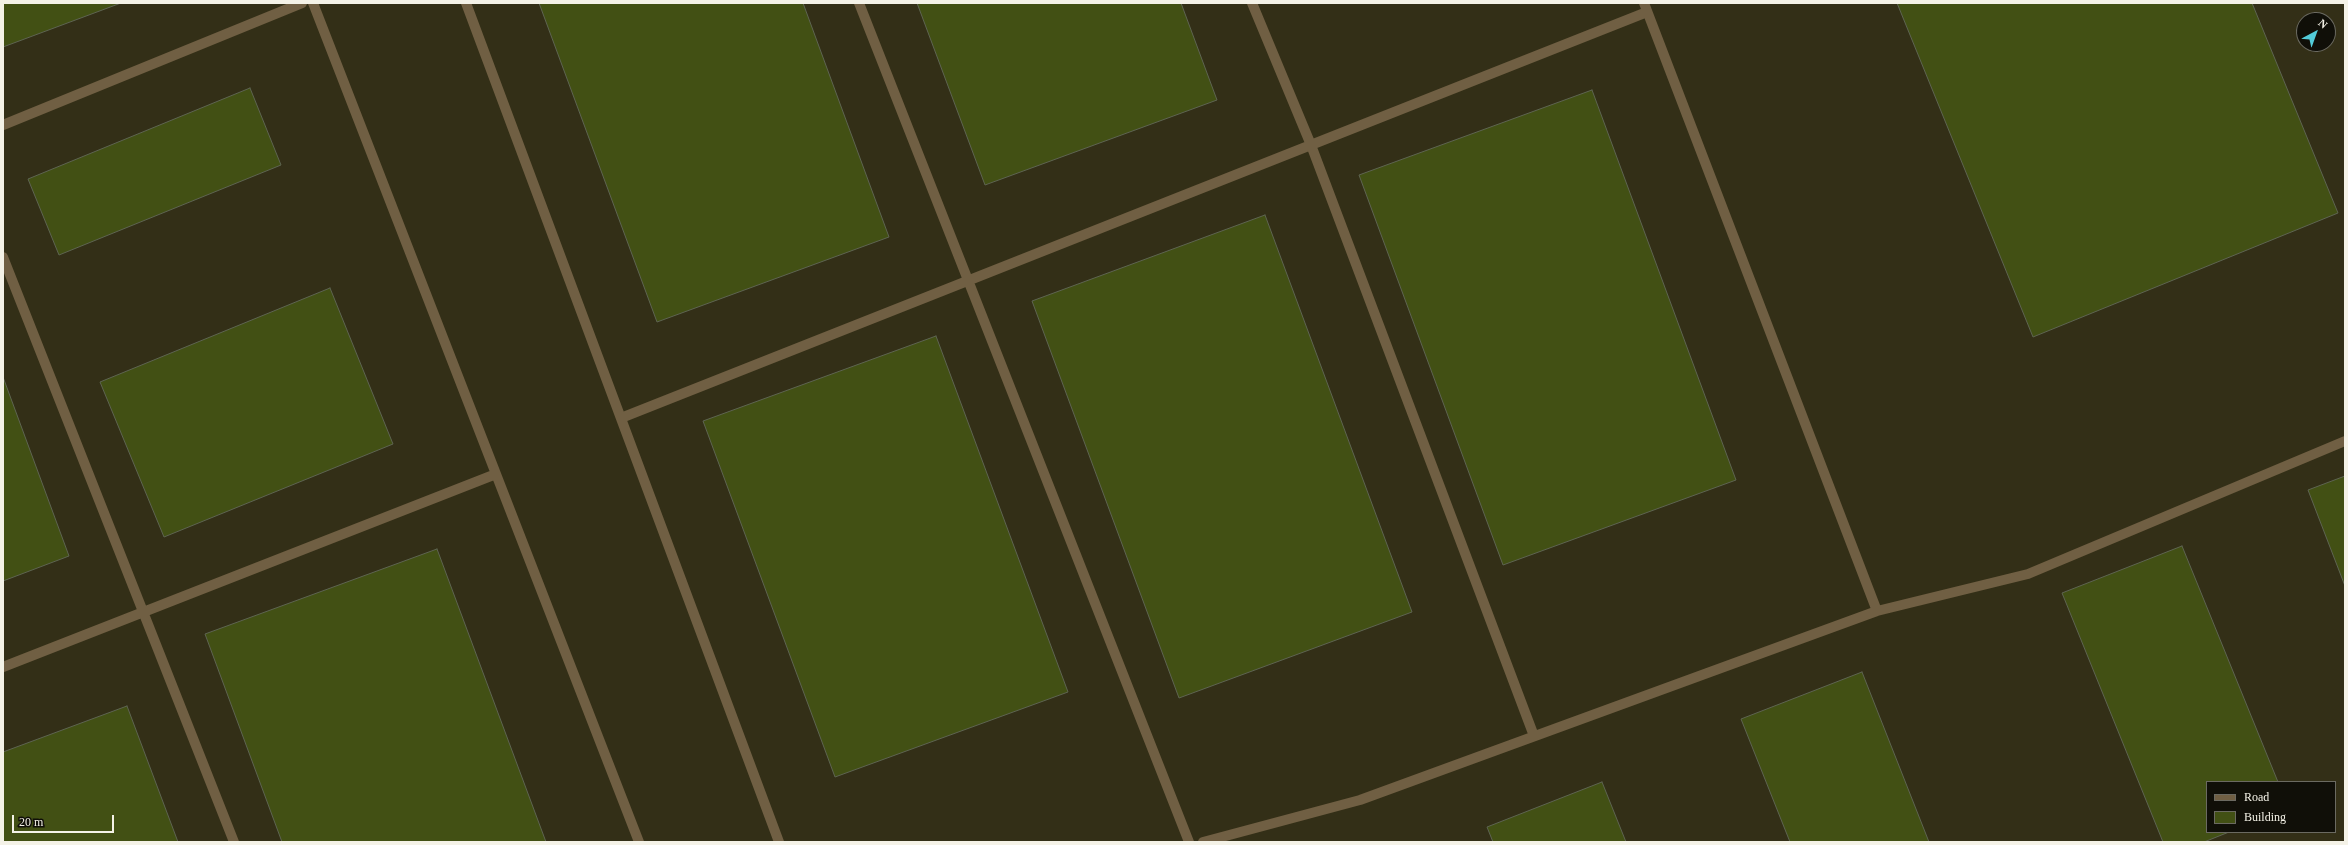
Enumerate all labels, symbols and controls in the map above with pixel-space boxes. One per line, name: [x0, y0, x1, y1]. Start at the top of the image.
north arrow: [2296, 12, 2336, 52]
text: N: [2316, 17, 2330, 31]
legend: [2206, 781, 2336, 833]
text: Road: [2244, 790, 2269, 804]
scale bar: [14, 807, 116, 833]
text: Building: [2244, 810, 2286, 824]
text: 20 m: [19, 815, 43, 829]

